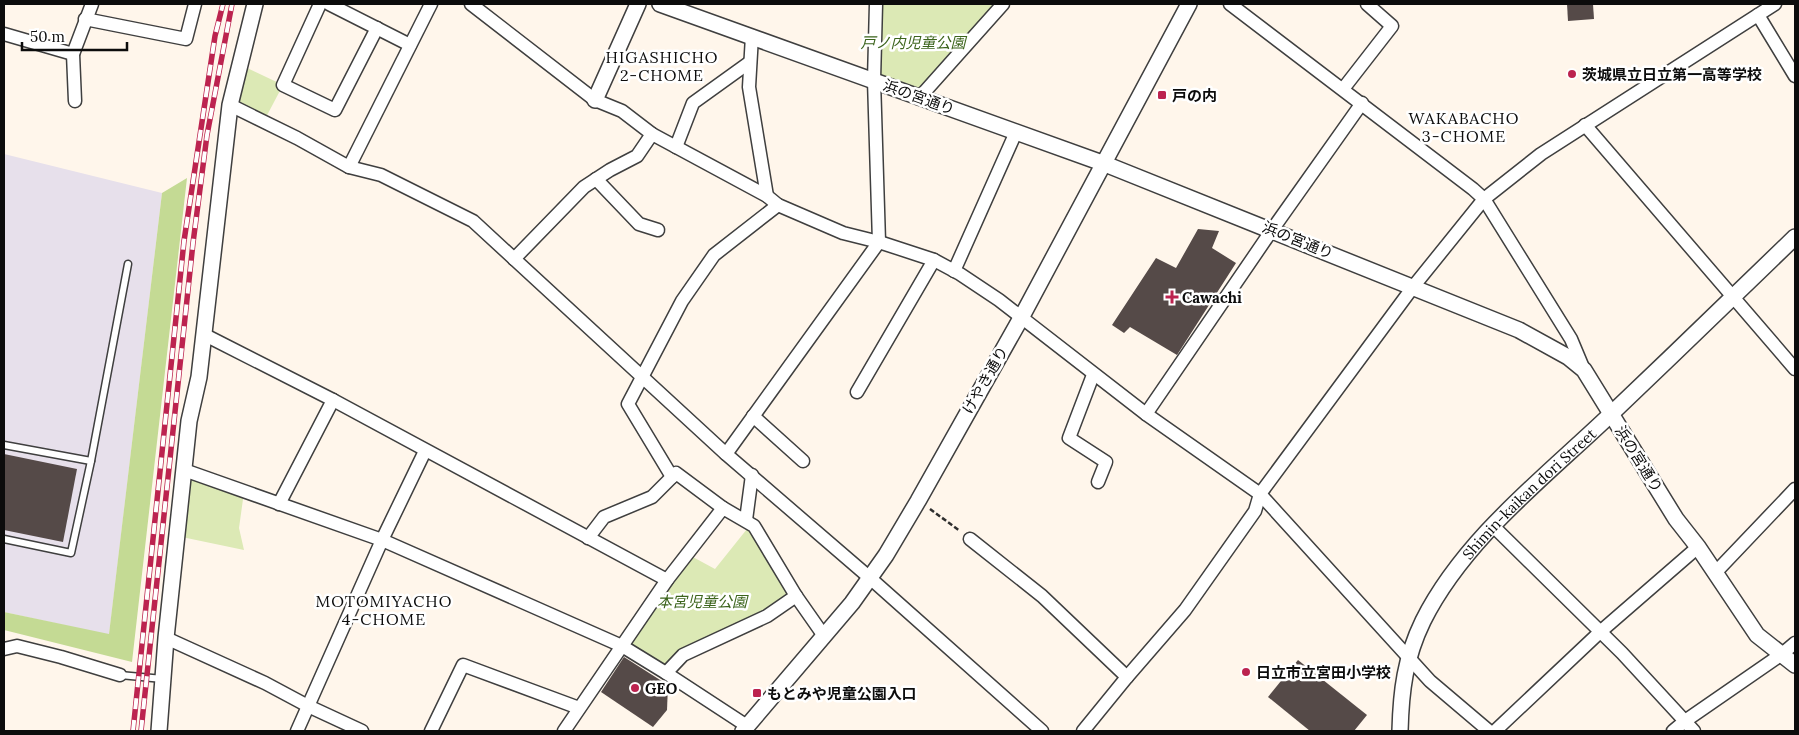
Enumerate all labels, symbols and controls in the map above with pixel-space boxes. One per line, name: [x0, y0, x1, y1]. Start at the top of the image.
scale bar: [22, 20, 128, 52]
text: 50 m: [30, 27, 65, 46]
park label: 戸ノ内児童公園: [860, 33, 967, 52]
district label: HIGASHICHO 2-CHOME: [606, 47, 718, 85]
place label: 茨城県立日立第一高等学校: [1582, 65, 1762, 84]
marker: 茨城県立日立第一高等学校: [1566, 68, 1578, 80]
street label: 浜の宮通り: [881, 75, 957, 119]
place label: 戸の内: [1172, 86, 1217, 105]
marker: 戸の内: [1156, 89, 1168, 101]
district label: WAKABACHO 3-CHOME: [1409, 108, 1519, 146]
street label: 浜の宮通り: [1260, 217, 1336, 263]
place label: Cawachi: [1182, 288, 1242, 307]
marker: Cawachi: [1166, 291, 1178, 303]
street label: けやき通り: [958, 343, 1012, 417]
street label: 浜の宮通り: [1611, 422, 1667, 496]
street label: Shimin-kaikan dori Street: [1458, 424, 1600, 563]
district label: MOTOMIYACHO 4-CHOME: [316, 591, 452, 629]
park label: 本宮児童公園: [657, 592, 749, 611]
place label: 日立市立宮田小学校: [1256, 663, 1391, 682]
marker: 日立市立宮田小学校: [1240, 666, 1252, 678]
place label: GEO: [645, 679, 678, 698]
marker: GEO: [629, 682, 641, 694]
place label: もとみや児童公園入口: [767, 684, 917, 703]
marker: もとみや児童公園入口: [751, 687, 763, 699]

